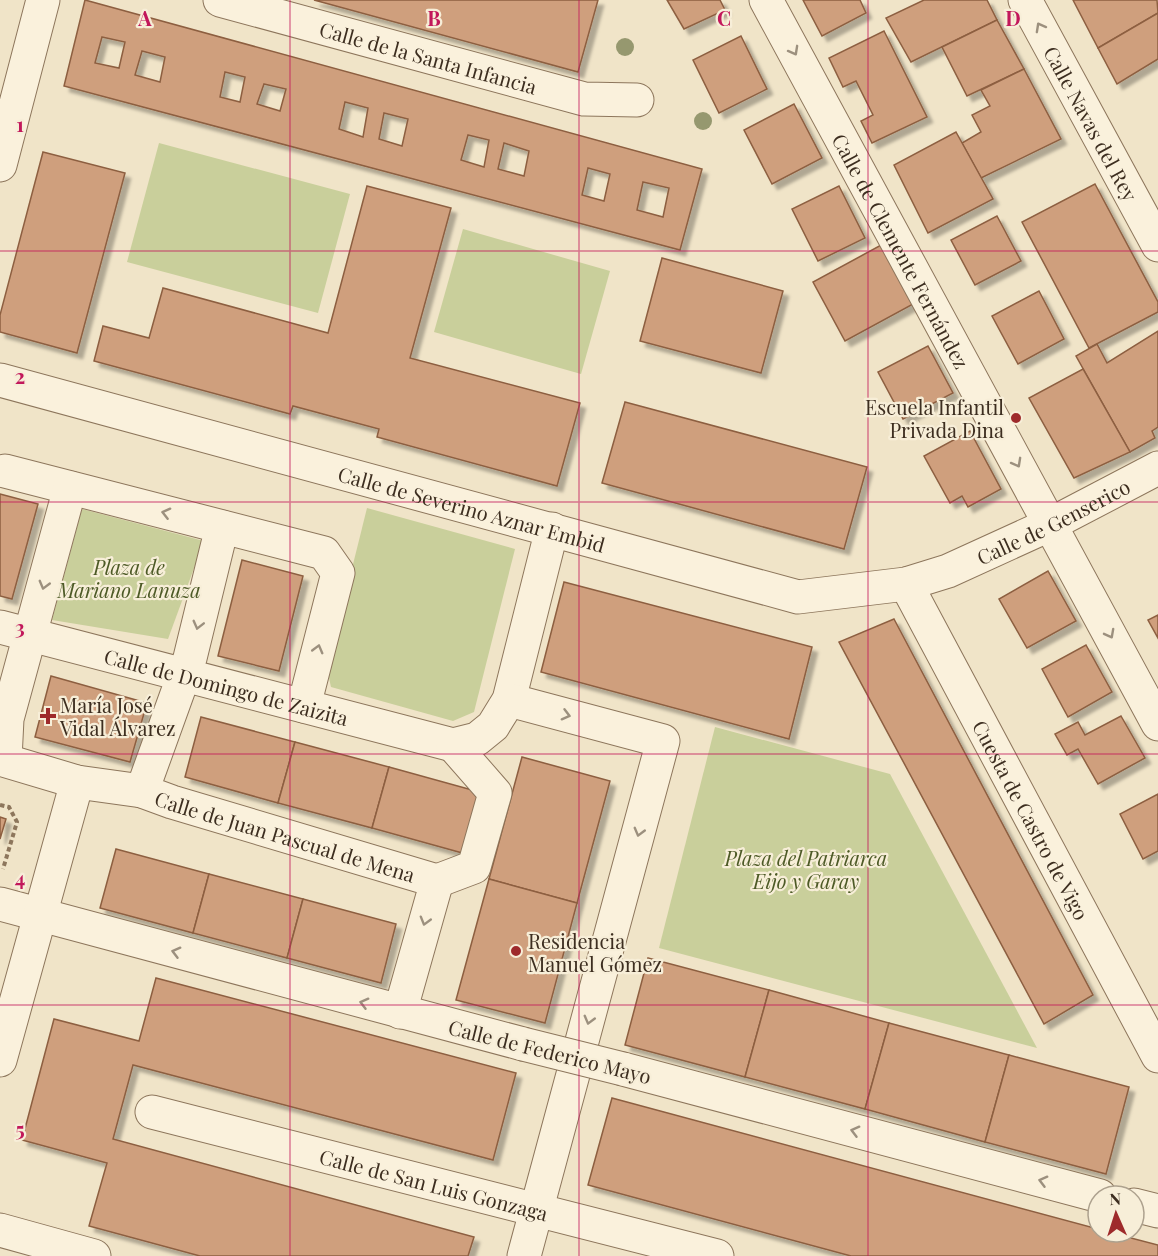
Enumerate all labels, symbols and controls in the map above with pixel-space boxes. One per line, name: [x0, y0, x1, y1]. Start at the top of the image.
text: A: [137, 4, 152, 31]
text: B: [427, 4, 441, 31]
text: C: [717, 4, 731, 31]
text: D: [1005, 4, 1021, 31]
street label: Calle de la Santa Infancia: [317, 14, 540, 99]
one-way arrow: [1036, 23, 1047, 34]
street label: Calle Navas del Rey: [1039, 41, 1145, 205]
one-way arrow: [787, 45, 798, 56]
text: 1: [16, 110, 24, 137]
street label: Calle de Clemente Fernández: [827, 128, 976, 373]
text: 2: [15, 362, 25, 389]
place label: Escuela Infantil Privada Dina: [865, 393, 1004, 443]
marker: Escuela Infantil Privada Dina: [1009, 411, 1023, 425]
one-way arrow: [1010, 456, 1021, 467]
street label: Calle de Severino Aznar Embid: [335, 459, 609, 558]
street label: Calle de Genserico: [972, 472, 1134, 570]
one-way arrow: [161, 507, 171, 520]
park label: Plaza de Mariano Lanuza: [56, 553, 201, 603]
one-way arrow: [38, 580, 51, 590]
text: 3: [15, 613, 25, 640]
one-way arrow: [193, 620, 206, 630]
one-way arrow: [1103, 628, 1114, 638]
street label: Calle de Domingo de Zaizita: [102, 641, 351, 731]
one-way arrow: [311, 645, 324, 655]
place label: María José Vidal Álvarez: [59, 691, 176, 741]
one-way arrow: [560, 708, 570, 720]
marker: María José Vidal Álvarez: [41, 709, 55, 723]
street label: Cuesta de Castro de Vigo: [967, 715, 1096, 924]
street label: Calle de Juan Pascual de Mena: [151, 783, 418, 887]
one-way arrow: [634, 827, 647, 837]
park label: Plaza del Patriarca Eijo y Garay: [724, 844, 887, 894]
text: 4: [15, 864, 25, 891]
one-way arrow: [420, 916, 433, 926]
place label: Residencia Manuel Gómez: [528, 927, 662, 977]
marker: Residencia Manuel Gómez: [509, 944, 523, 958]
one-way arrow: [171, 947, 181, 960]
one-way arrow: [359, 998, 370, 1010]
street label: Calle de Federico Mayo: [446, 1013, 654, 1089]
one-way arrow: [584, 1015, 597, 1025]
text: 5: [15, 1115, 25, 1142]
one-way arrow: [850, 1126, 861, 1138]
street label: Calle de San Luis Gonzaga: [317, 1142, 551, 1226]
one-way arrow: [1038, 1176, 1049, 1188]
north arrow: [1086, 1184, 1146, 1244]
text: N: [1109, 1188, 1122, 1209]

